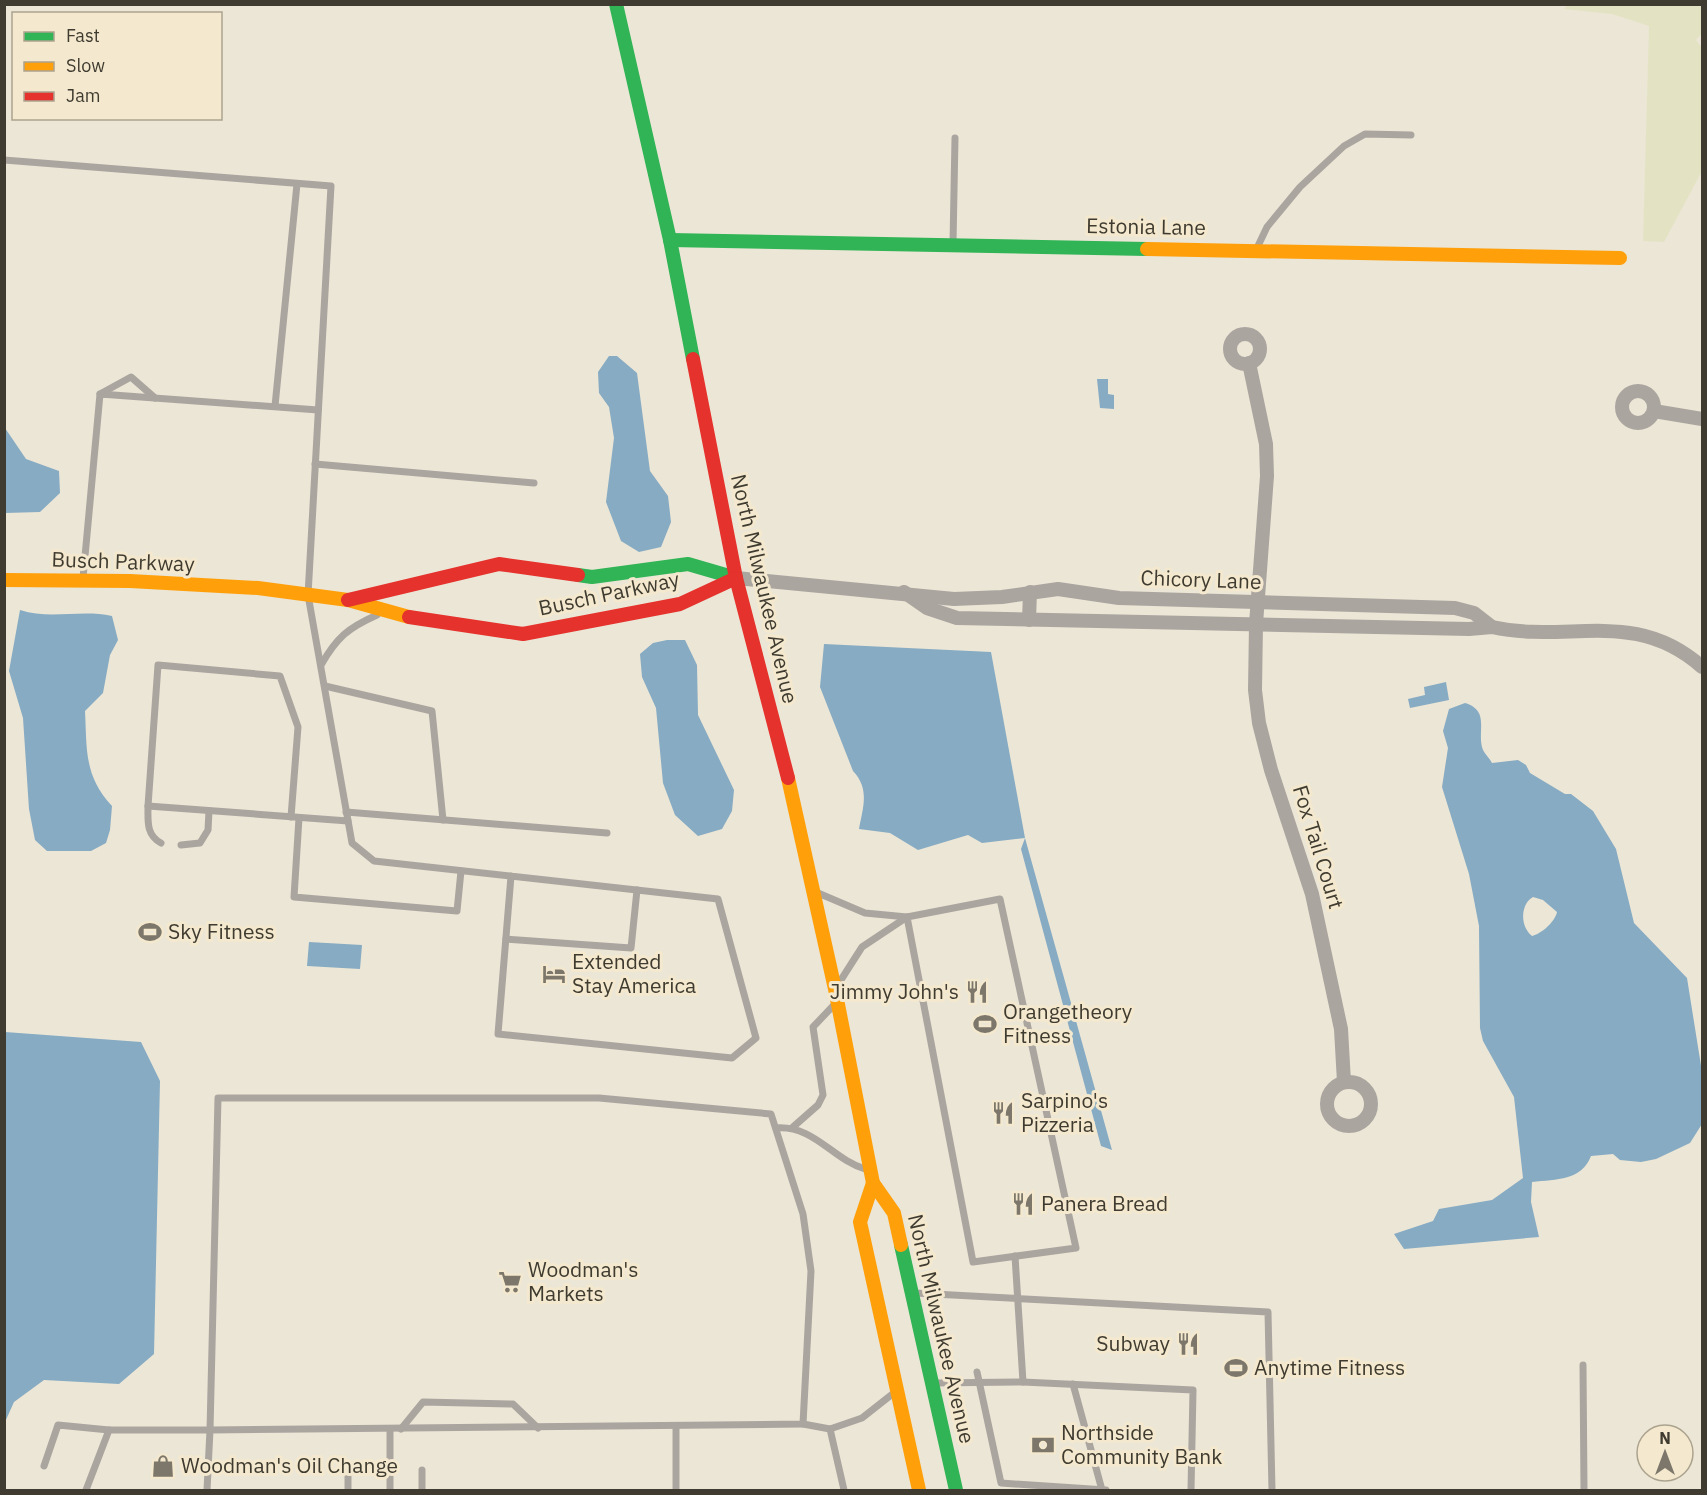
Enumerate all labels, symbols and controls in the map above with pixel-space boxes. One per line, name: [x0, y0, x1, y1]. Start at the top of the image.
legend: [12, 12, 222, 120]
text: Fast: [66, 24, 100, 47]
text: Slow: [66, 54, 105, 77]
text: Jam: [66, 84, 101, 107]
street label: Estonia Lane: [1086, 211, 1206, 241]
street label: North Milwaukee Avenue: [725, 471, 805, 706]
street label: Busch Parkway: [51, 545, 196, 578]
street label: Chicory Lane: [1140, 563, 1262, 595]
street label: Busch Parkway: [536, 564, 682, 622]
street label: Fox Tail Court: [1287, 781, 1351, 912]
place label: Sky Fitness: [168, 917, 275, 945]
sports icon: Sky Fitness: [137, 919, 163, 945]
place label: Extended Stay America: [572, 947, 696, 999]
hotel icon: Extended Stay America: [541, 961, 567, 987]
place label: Jimmy John's: [830, 977, 959, 1005]
restaurant icon: Jimmy John's: [964, 979, 990, 1005]
place label: Orangetheory Fitness: [1003, 997, 1133, 1049]
sports icon: Orangetheory Fitness: [972, 1011, 998, 1037]
place label: Sarpino's Pizzeria: [1021, 1086, 1108, 1138]
restaurant icon: Sarpino's Pizzeria: [990, 1100, 1016, 1126]
place label: Panera Bread: [1041, 1189, 1168, 1217]
restaurant icon: Panera Bread: [1010, 1191, 1036, 1217]
street label: North Milwaukee Avenue: [902, 1211, 982, 1446]
place label: Woodman's Markets: [528, 1255, 639, 1307]
supermarket icon: Woodman's Markets: [497, 1269, 523, 1295]
place label: Subway: [1096, 1329, 1171, 1357]
restaurant icon: Subway: [1175, 1331, 1201, 1357]
place label: Anytime Fitness: [1254, 1353, 1405, 1381]
sports icon: Anytime Fitness: [1223, 1355, 1249, 1381]
place label: Northside Community Bank: [1061, 1418, 1222, 1470]
north arrow: [1635, 1423, 1695, 1483]
text: N: [1659, 1428, 1671, 1448]
bank icon: Northside Community Bank: [1030, 1432, 1056, 1458]
place label: Woodman's Oil Change: [181, 1451, 398, 1479]
shop icon: Woodman's Oil Change: [150, 1453, 176, 1479]

